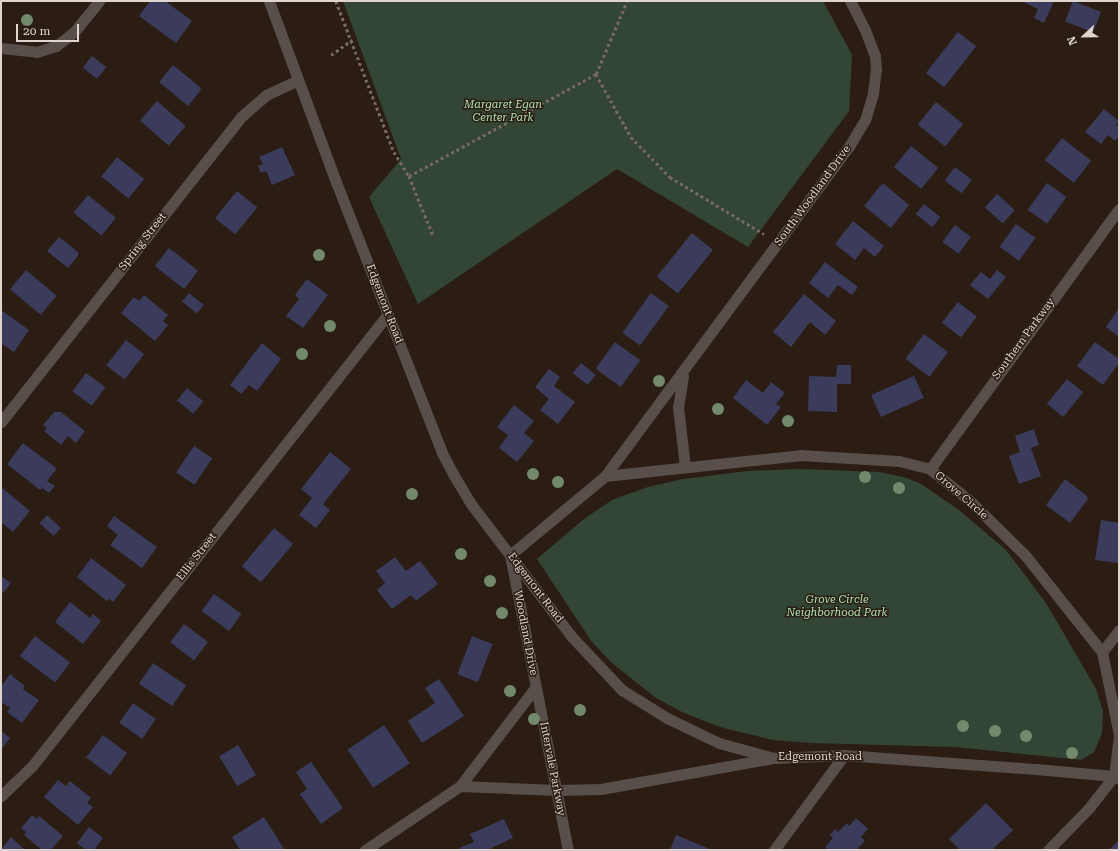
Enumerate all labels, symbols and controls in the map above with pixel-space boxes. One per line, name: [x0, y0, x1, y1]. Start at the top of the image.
scale bar: [18, 16, 81, 42]
north arrow: [1064, 16, 1104, 56]
text: 20 m: [23, 24, 50, 38]
text: N: [1065, 34, 1080, 47]
park label: Margaret Egan Center Park: [464, 99, 542, 125]
street label: South Woodland Drive: [772, 143, 854, 249]
street label: Spring Street: [116, 210, 170, 274]
street label: Edgemont Road: [363, 262, 405, 346]
street label: Southern Parkway: [990, 296, 1058, 382]
street label: Grove Circle: [932, 469, 990, 523]
street label: Ellis Street: [174, 530, 220, 584]
street label: Edgemont Road: [504, 551, 566, 625]
street label: Woodland Drive: [510, 589, 540, 677]
park label: Grove Circle Neighborhood Park: [786, 594, 888, 620]
street label: Intervale Parkway: [536, 721, 568, 817]
street label: Edgemont Road: [778, 750, 862, 764]

